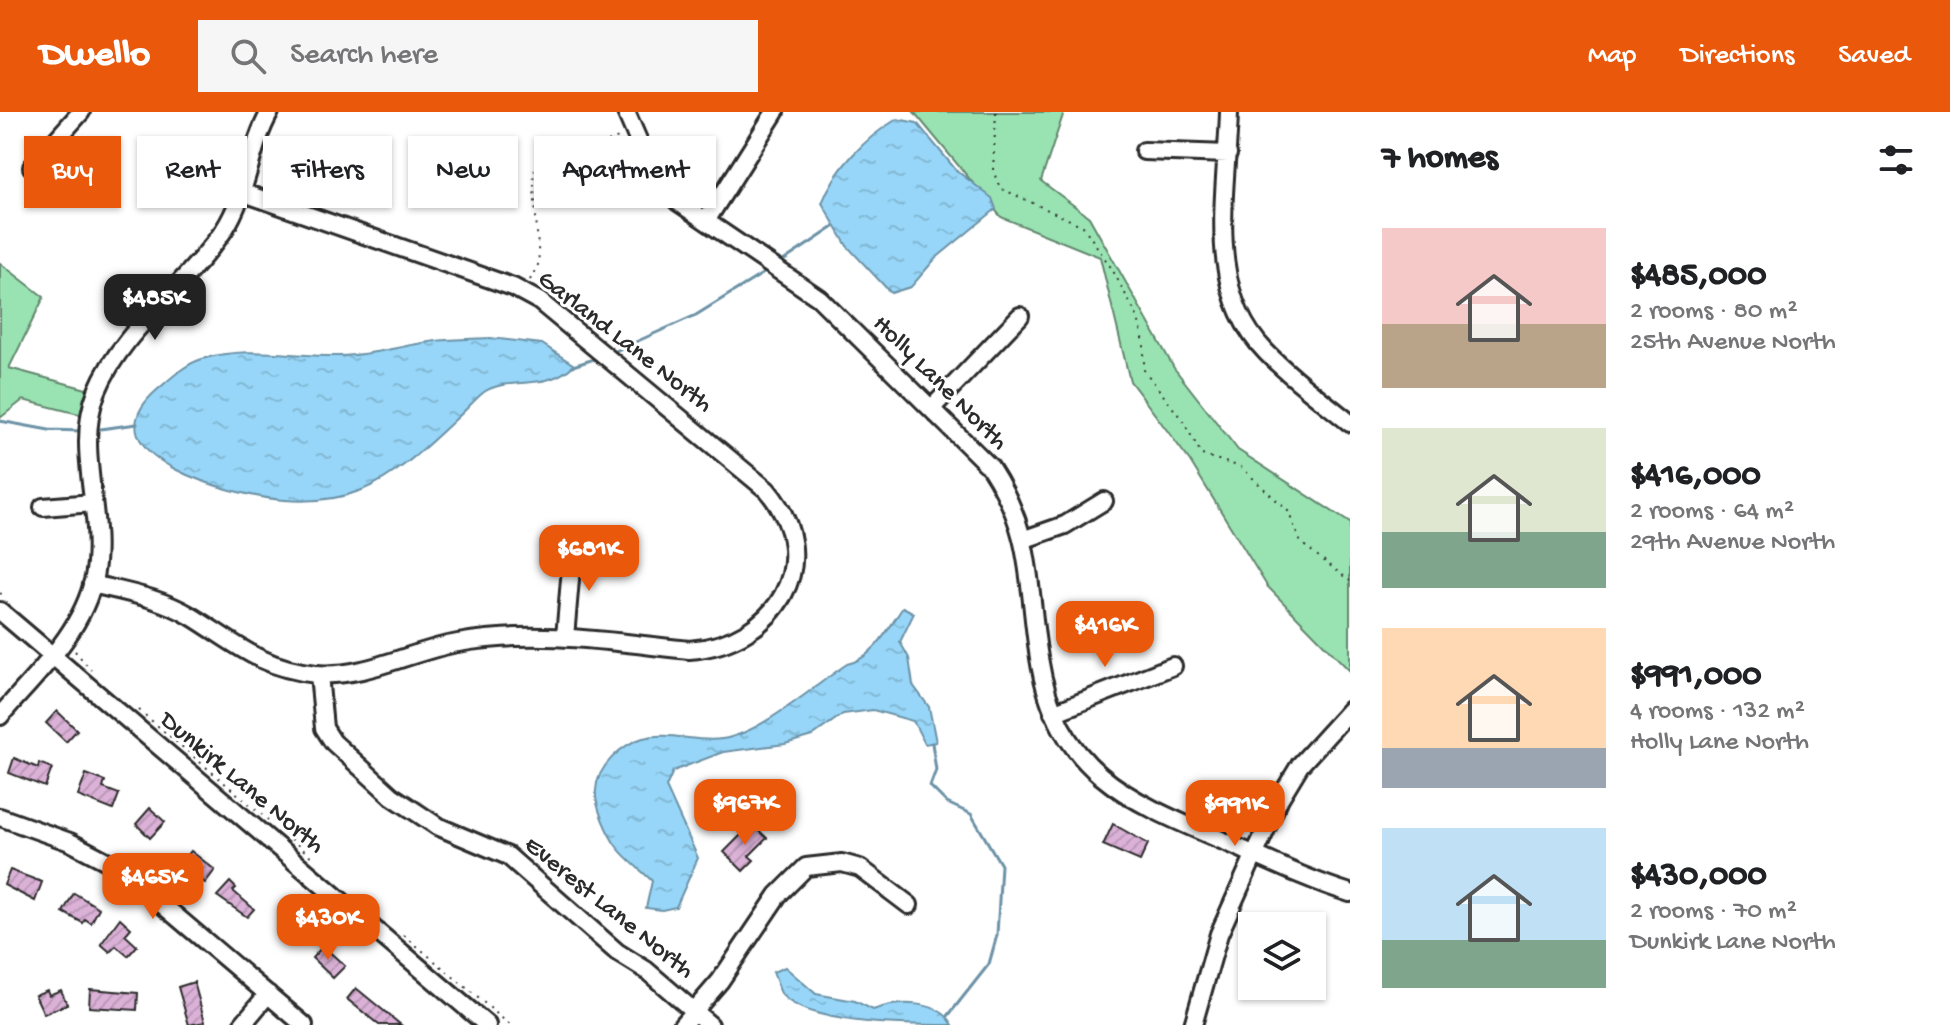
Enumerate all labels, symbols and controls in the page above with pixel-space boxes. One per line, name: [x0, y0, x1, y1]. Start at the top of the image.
search box: [198, 20, 758, 92]
text: Dwello: [40, 34, 150, 78]
icon: search: [226, 34, 270, 78]
text: Search here: [290, 39, 438, 74]
text: Map: [1588, 40, 1636, 73]
text: Directions: [1680, 40, 1794, 73]
text: Saved: [1838, 40, 1910, 73]
chip: Buy: [24, 136, 121, 208]
chip: Rent: [137, 136, 247, 208]
chip: Filters: [263, 136, 392, 208]
chip: New: [408, 136, 518, 208]
chip: Apartment: [534, 136, 716, 208]
icon: filters: [1874, 138, 1918, 182]
text: 7 homes: [1382, 140, 1498, 180]
text: $485,000: [1630, 257, 1766, 297]
icon: home: [1446, 260, 1542, 356]
street label: Garland Lane North: [530, 265, 718, 421]
pin: $485K: [99, 274, 211, 342]
text: $485K: [122, 284, 188, 315]
text: 2 rooms · 80 m²: [1630, 297, 1798, 328]
street label: Holly Lane North: [865, 310, 1013, 458]
text: 25th Avenue North: [1630, 328, 1836, 359]
text: $416,000: [1630, 457, 1761, 497]
icon: home: [1446, 460, 1542, 556]
text: 2 rooms · 64 m²: [1630, 497, 1794, 528]
pin: $681K: [533, 525, 645, 593]
text: 29th Avenue North: [1630, 528, 1835, 559]
text: $681K: [557, 535, 621, 566]
pin: $416K: [1049, 601, 1161, 669]
text: $416K: [1074, 611, 1136, 642]
text: $991,000: [1630, 657, 1762, 697]
icon: home: [1446, 660, 1542, 756]
text: 4 rooms · 132 m²: [1630, 697, 1805, 728]
street label: Dunkirk Lane North: [151, 705, 330, 862]
text: Holly Lane North: [1630, 728, 1809, 759]
pin: $967K: [689, 779, 801, 847]
pin: $991K: [1179, 780, 1291, 848]
text: $967K: [712, 789, 778, 820]
text: $991K: [1204, 790, 1266, 821]
street label: Everest Lane North: [517, 831, 699, 987]
pin: $465K: [97, 853, 209, 921]
text: $430,000: [1630, 857, 1767, 897]
icon: home: [1446, 860, 1542, 956]
text: $465K: [120, 863, 186, 894]
pin: $430K: [272, 894, 384, 962]
text: 2 rooms · 70 m²: [1630, 897, 1797, 928]
text: $430K: [295, 904, 361, 935]
map controls: [1238, 912, 1326, 1000]
button: layers: [1238, 912, 1326, 1000]
text: Dunkirk Lane North: [1630, 928, 1836, 959]

